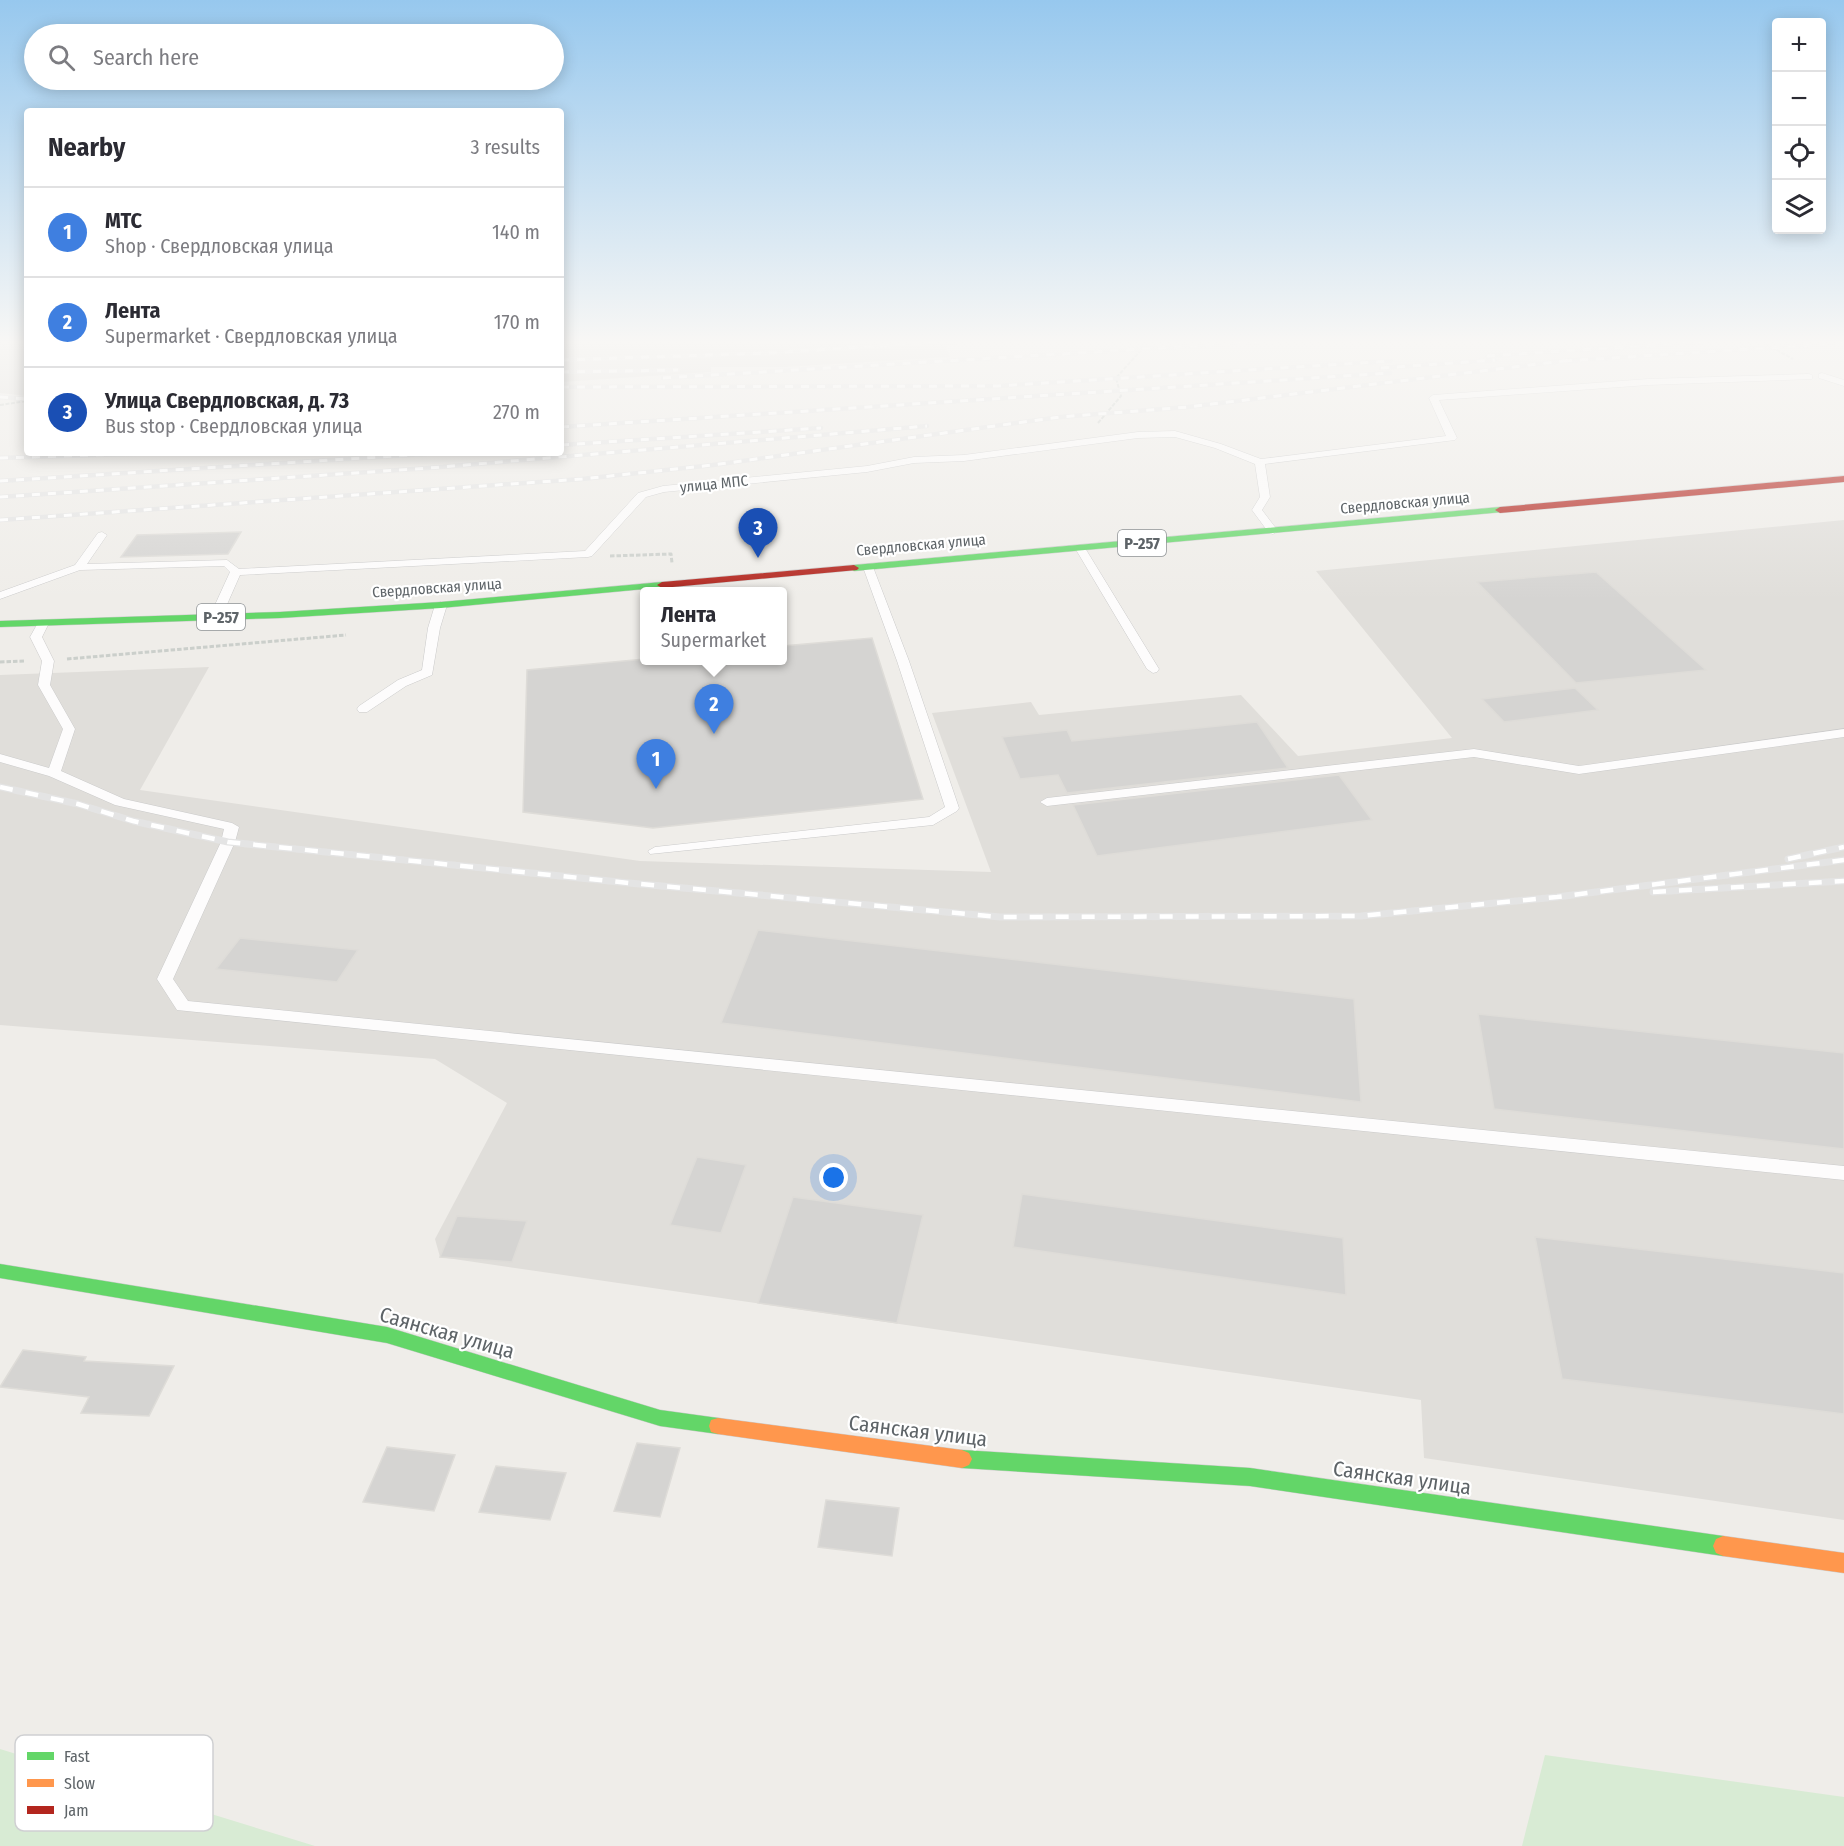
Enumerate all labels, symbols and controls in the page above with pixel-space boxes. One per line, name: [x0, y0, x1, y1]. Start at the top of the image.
map controls: [1772, 18, 1826, 234]
button: +: [1772, 18, 1826, 72]
search box: [24, 24, 564, 90]
icon: search: [45, 41, 78, 74]
text: Search here: [93, 44, 199, 71]
button: −: [1772, 72, 1826, 126]
button: locate: [1772, 126, 1826, 180]
text: Nearby: [48, 132, 125, 163]
text: 3 results: [471, 135, 540, 159]
button: layers: [1772, 180, 1826, 234]
text: МТС: [105, 207, 142, 234]
text: 1: [63, 220, 72, 244]
text: 140 m: [492, 220, 540, 244]
text: Shop · Свердловская улица: [105, 234, 334, 258]
text: Лента: [105, 297, 161, 324]
text: 2: [63, 310, 72, 334]
text: 170 m: [494, 310, 540, 334]
text: Supermarket · Свердловская улица: [105, 324, 398, 348]
text: Улица Свердловская, д. 73: [105, 387, 349, 414]
text: 3: [63, 400, 72, 424]
text: 270 m: [493, 400, 540, 424]
text: Bus stop · Свердловская улица: [105, 414, 363, 438]
street label: улица МПС: [679, 471, 749, 497]
street label: Свердловская улица: [1339, 488, 1471, 518]
pin: 3: [738, 508, 777, 558]
street label: Свердловская улица: [855, 530, 987, 560]
road number: Р-257: [1118, 530, 1166, 556]
street label: Свердловская улица: [372, 574, 502, 602]
popup: [640, 587, 787, 665]
text: Лента: [661, 601, 716, 628]
road number: Р-257: [197, 604, 245, 630]
text: Supermarket: [661, 628, 766, 652]
pin: 2: [694, 684, 734, 734]
pin: 1: [636, 740, 676, 789]
your location: [819, 1163, 848, 1192]
street label: Саянская улица: [377, 1301, 517, 1365]
street label: Саянская улица: [847, 1410, 989, 1452]
street label: Саянская улица: [1331, 1455, 1473, 1501]
legend: [15, 1735, 213, 1831]
text: Fast: [64, 1747, 91, 1766]
text: Slow: [64, 1774, 95, 1793]
text: Jam: [64, 1801, 89, 1820]

